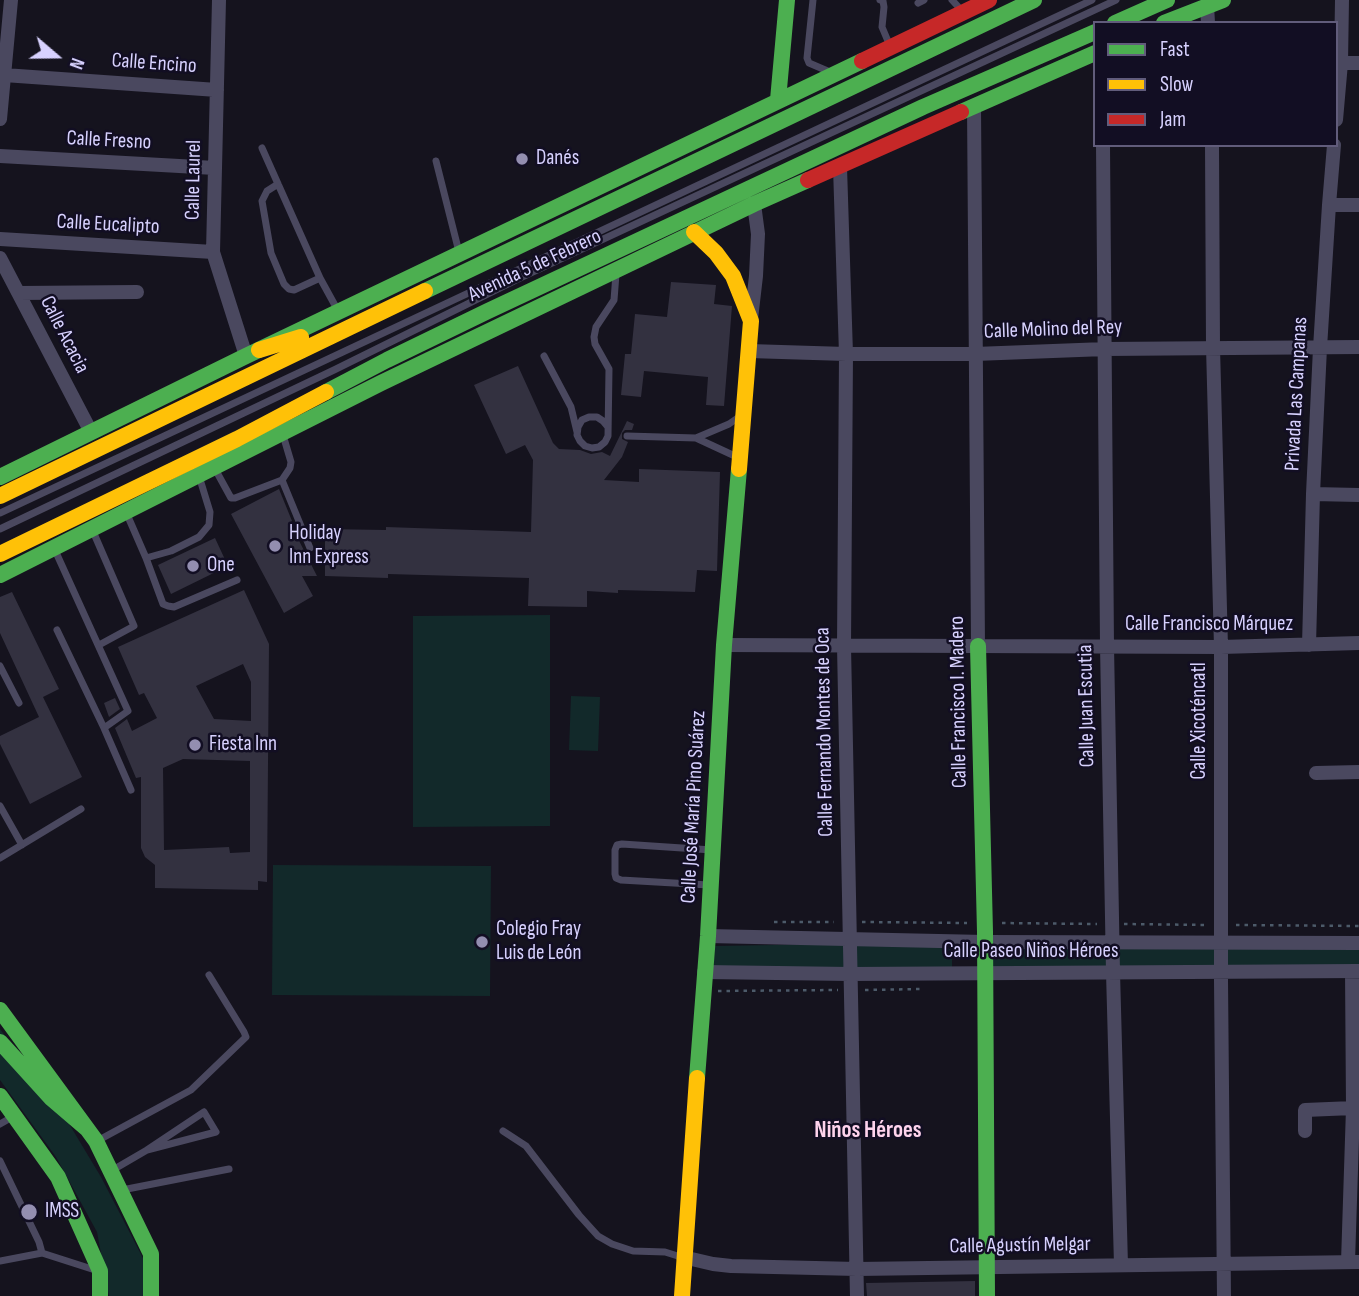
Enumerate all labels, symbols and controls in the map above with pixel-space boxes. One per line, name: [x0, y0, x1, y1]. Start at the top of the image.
north arrow: [21, 21, 91, 91]
legend: [1093, 21, 1338, 147]
text: Fast: [1160, 37, 1190, 62]
street label: Calle Encino: [111, 48, 197, 80]
text: N: [64, 55, 89, 72]
text: Slow: [1160, 72, 1193, 97]
text: Jam: [1160, 107, 1186, 132]
street label: Calle Fresno: [66, 126, 152, 156]
street label: Calle Laurel: [181, 140, 207, 220]
place label: Danés: [536, 146, 579, 172]
marker: Danés: [514, 151, 530, 167]
street label: Calle Eucalipto: [56, 210, 160, 240]
street label: Avenida 5 de Febrero: [464, 224, 606, 308]
street label: Calle Acacia: [34, 292, 94, 378]
street label: Calle Molino del Rey: [983, 315, 1123, 345]
street label: Privada Las Campanas: [1280, 316, 1314, 472]
place label: Holiday Inn Express: [289, 521, 369, 571]
marker: Holiday Inn Express: [267, 538, 283, 554]
place label: One: [207, 553, 235, 579]
marker: One: [185, 558, 201, 574]
street label: Calle Francisco Márquez: [1125, 612, 1293, 638]
street label: Calle Francisco I. Madero: [945, 616, 973, 788]
street label: Calle Fernando Montes de Oca: [811, 627, 839, 837]
street label: Calle Juan Escutia: [1073, 644, 1101, 768]
street label: Calle Xicoténcatl: [1187, 662, 1213, 780]
street label: Calle José María Pino Suárez: [676, 710, 712, 904]
place label: Fiesta Inn: [209, 732, 277, 758]
marker: Fiesta Inn: [187, 737, 203, 753]
place label: Colegio Fray Luis de León: [496, 917, 582, 967]
marker: Colegio Fray Luis de León: [474, 934, 490, 950]
street label: Calle Paseo Niños Héroes: [944, 939, 1118, 965]
district label: Niños Héroes: [814, 1117, 922, 1145]
place label: IMSS: [45, 1199, 79, 1225]
marker: IMSS: [19, 1202, 39, 1222]
street label: Calle Agustín Melgar: [949, 1232, 1091, 1260]

